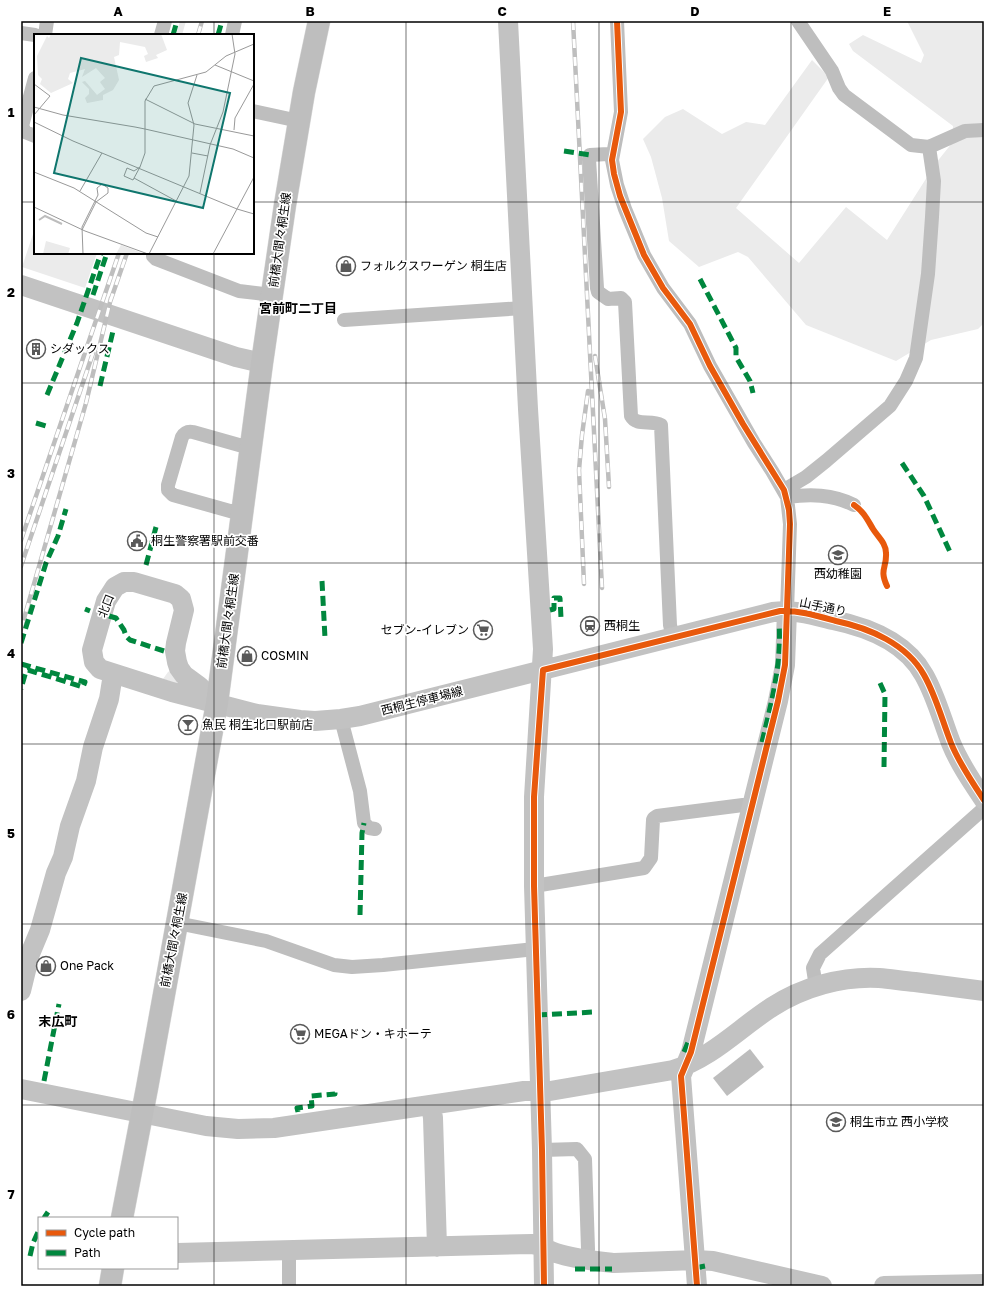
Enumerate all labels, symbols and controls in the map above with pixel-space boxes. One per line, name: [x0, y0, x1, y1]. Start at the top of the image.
text: A: [113, 3, 123, 19]
text: B: [305, 3, 315, 19]
text: C: [497, 3, 507, 19]
text: D: [690, 3, 700, 19]
text: E: [883, 3, 891, 19]
inset map: [34, 34, 254, 254]
text: 1: [8, 104, 15, 120]
street label: 前橋大間々桐生線: [265, 191, 294, 289]
shop icon: フォルクスワーゲン 桐生店: [335, 255, 357, 277]
place label: フォルクスワーゲン 桐生店: [360, 258, 507, 273]
text: 2: [7, 284, 15, 300]
district label: 宮前町二丁目: [259, 300, 337, 316]
building icon: シダックス: [25, 338, 47, 360]
place label: シダックス: [50, 341, 110, 356]
text: 3: [7, 465, 15, 481]
public building icon: 桐生警察署駅前交番: [126, 530, 148, 552]
place label: 桐生警察署駅前交番: [151, 533, 259, 548]
school or university icon: 西幼稚園: [827, 544, 849, 566]
place label: 西幼稚園: [814, 566, 862, 581]
street label: 前橋大間々桐生線: [213, 572, 242, 670]
street label: 北口: [94, 592, 117, 620]
street label: 山手通り: [798, 594, 848, 619]
station icon: 西桐生: [579, 615, 601, 637]
place label: 西桐生: [604, 618, 640, 633]
supermarket icon: セブン-イレブン: [472, 619, 494, 641]
place label: セブン-イレブン: [380, 622, 469, 637]
text: 4: [7, 645, 15, 661]
shop icon: COSMIN: [236, 645, 258, 667]
place label: COSMIN: [261, 648, 309, 663]
street label: 西桐生停車場線: [379, 683, 464, 718]
bar icon: 魚民 桐生北口駅前店: [177, 714, 199, 736]
place label: 魚民 桐生北口駅前店: [202, 717, 313, 732]
text: 5: [7, 825, 15, 841]
street label: 前橋大間々桐生線: [157, 891, 190, 988]
shop icon: One Pack: [35, 955, 57, 977]
place label: One Pack: [60, 958, 114, 973]
text: 6: [7, 1006, 15, 1022]
district label: 末広町: [38, 1013, 78, 1029]
supermarket icon: MEGAドン・キホーテ: [289, 1023, 311, 1045]
place label: MEGAドン・キホーテ: [314, 1026, 432, 1041]
school or university icon: 桐生市立 西小学校: [825, 1111, 847, 1133]
place label: 桐生市立 西小学校: [850, 1114, 949, 1129]
text: 7: [7, 1186, 15, 1202]
legend: [38, 1217, 178, 1269]
text: Cycle path: [74, 1225, 135, 1240]
text: Path: [74, 1245, 101, 1260]

